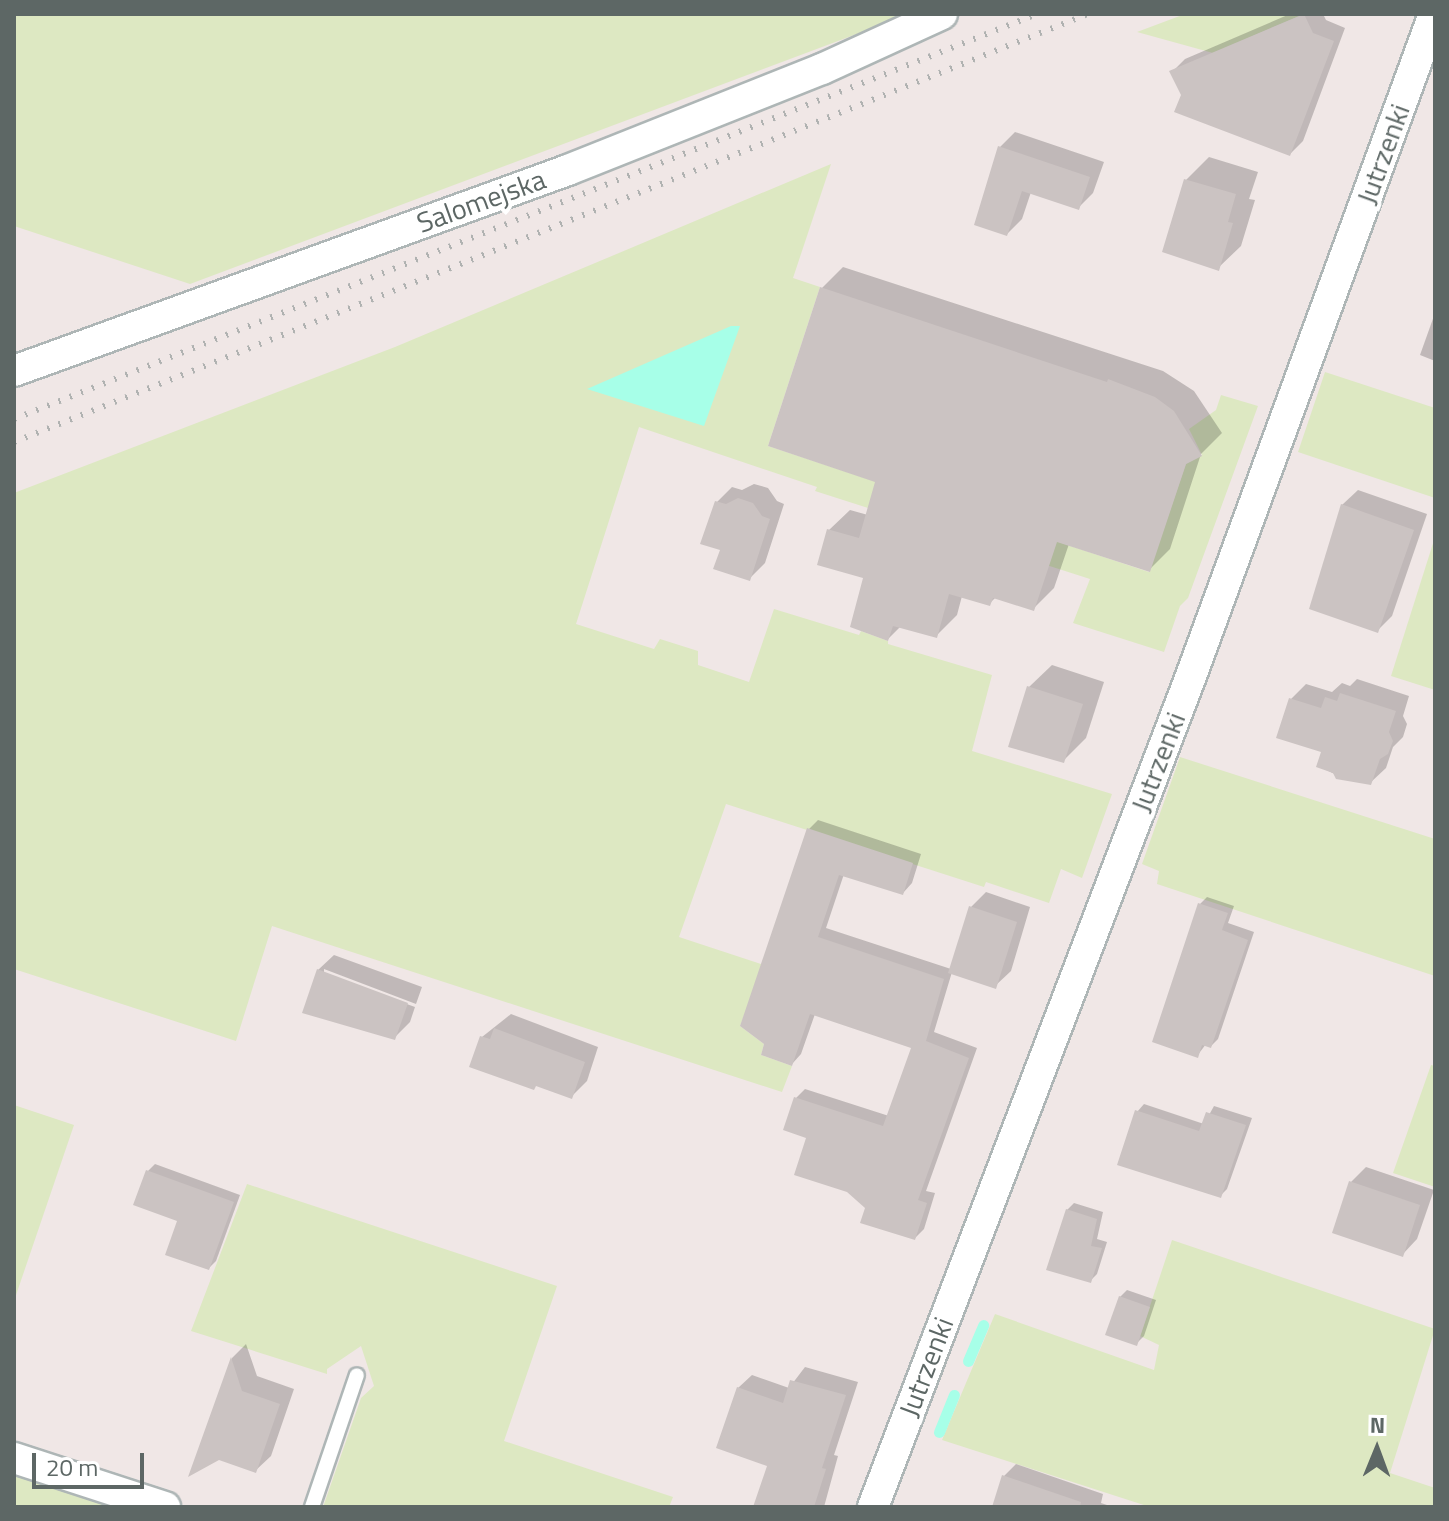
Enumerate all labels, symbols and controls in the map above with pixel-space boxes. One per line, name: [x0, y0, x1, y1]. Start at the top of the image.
street label: Jutrzenki: [1349, 99, 1417, 209]
street label: Salomejska: [412, 162, 550, 240]
street label: Jutrzenki: [1124, 708, 1192, 816]
street label: Jutrzenki: [892, 1313, 960, 1421]
text: N: [1369, 1408, 1385, 1442]
north arrow: [1337, 1409, 1417, 1489]
scale bar: [36, 1437, 148, 1487]
text: 20 m: [46, 1449, 98, 1485]

